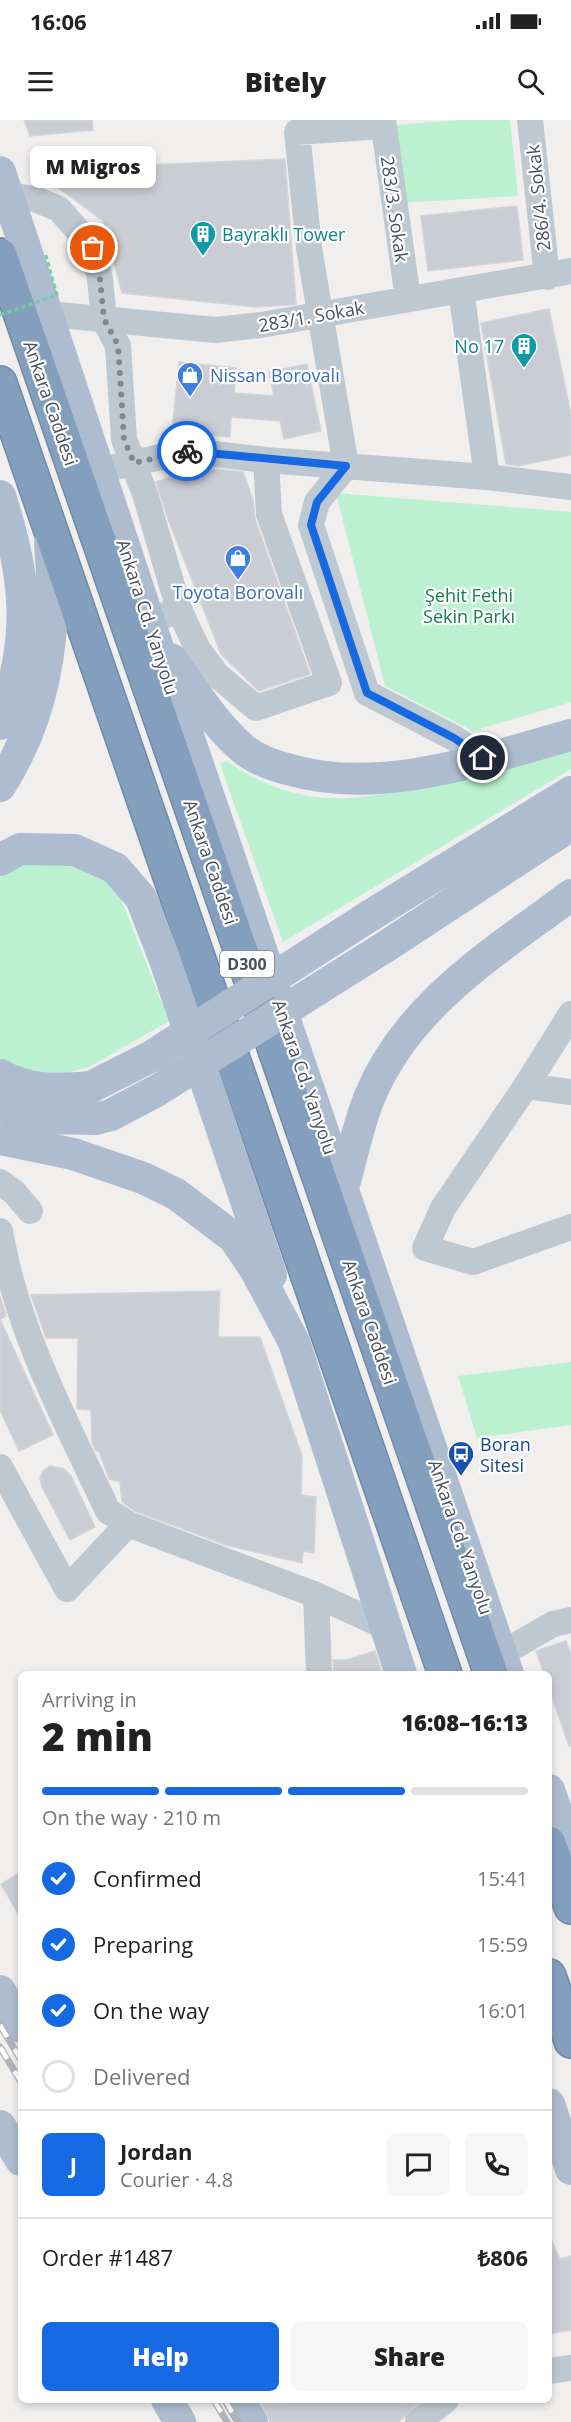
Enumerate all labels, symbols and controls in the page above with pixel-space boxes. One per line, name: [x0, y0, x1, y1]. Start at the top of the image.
text: 16:06: [30, 6, 87, 36]
text: Bitely: [245, 63, 326, 100]
icon: menu: [24, 65, 57, 98]
icon: search: [514, 65, 547, 98]
street label: 286/4. Sokak: [520, 143, 556, 252]
callout: M Migros: [30, 146, 156, 188]
text: M Migros: [46, 153, 140, 180]
street label: 283/3. Sokak: [376, 154, 414, 264]
building icon: Bayraklı Tower: [188, 219, 218, 257]
pin: [67, 222, 118, 273]
place label: Bayraklı Tower: [222, 222, 346, 246]
icon: bag: [76, 231, 109, 264]
street label: 283/1. Sokak: [256, 295, 366, 337]
building icon: No 17: [509, 331, 539, 369]
place label: No 17: [454, 334, 504, 358]
street label: Ankara Caddesi: [18, 337, 84, 469]
shop icon: Nissan Borovalı: [175, 360, 205, 398]
place label: Nissan Borovalı: [210, 363, 340, 387]
courier: [157, 421, 217, 481]
icon: bike: [171, 435, 204, 468]
street label: Ankara Cd. Yanyolu: [112, 536, 184, 698]
shop icon: Toyota Borovalı: [223, 543, 253, 581]
place label: Toyota Borovalı: [173, 580, 303, 604]
park label: Şehit Fethi Sekin Parkı: [423, 583, 515, 628]
pin: [457, 732, 508, 783]
icon: home: [466, 741, 499, 774]
street label: Ankara Caddesi: [178, 796, 244, 928]
road number: D300: [220, 951, 274, 977]
street label: Ankara Cd. Yanyolu: [267, 996, 343, 1158]
street label: Ankara Caddesi: [337, 1256, 403, 1388]
place label: Boran Sitesi: [480, 1432, 531, 1477]
bus stop icon: Boran Sitesi: [446, 1439, 476, 1477]
street label: Ankara Cd. Yanyolu: [423, 1456, 499, 1618]
text: Arriving in: [42, 1686, 137, 1713]
text: 16:08–16:13: [401, 1707, 528, 1737]
text: 2 min: [42, 1709, 153, 1762]
text: On the way · 210 m: [42, 1804, 221, 1831]
icon: check: [42, 1862, 75, 1895]
text: Confirmed: [93, 1863, 202, 1893]
text: 15:41: [477, 1865, 528, 1892]
icon: check: [42, 1928, 75, 1961]
text: Preparing: [93, 1929, 193, 1959]
text: 15:59: [477, 1931, 528, 1958]
icon: check: [42, 1994, 75, 2027]
text: On the way: [93, 1995, 209, 2025]
text: 16:01: [477, 1997, 528, 2024]
text: Delivered: [93, 2061, 191, 2091]
button: chat: [387, 2133, 450, 2196]
button: phone: [465, 2133, 528, 2196]
text: Jordan: [120, 2136, 193, 2166]
text: J: [70, 2149, 77, 2179]
text: Courier · 4.8: [120, 2166, 233, 2193]
text: Order #1487: [42, 2242, 173, 2272]
text: ₺806: [478, 2242, 528, 2272]
button: Help: [42, 2322, 279, 2391]
button: Share: [291, 2322, 528, 2391]

